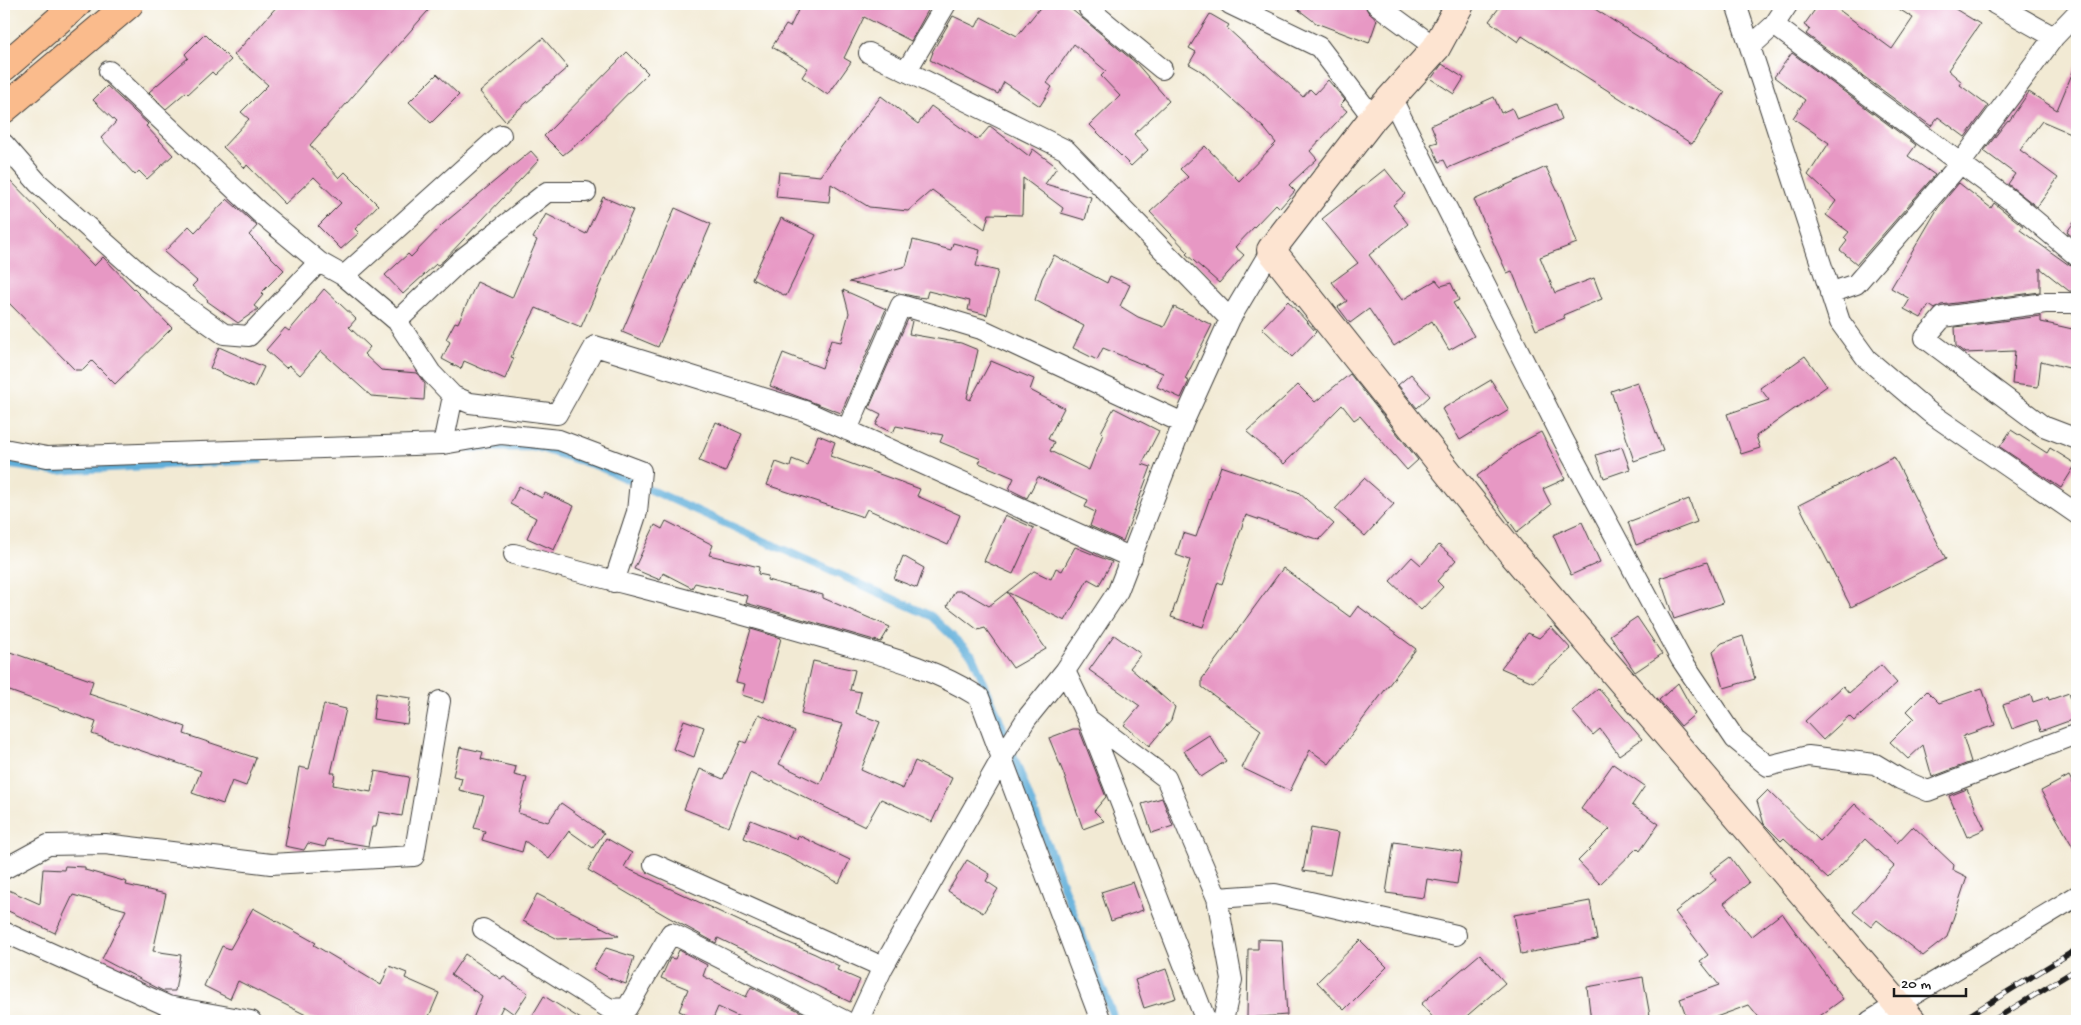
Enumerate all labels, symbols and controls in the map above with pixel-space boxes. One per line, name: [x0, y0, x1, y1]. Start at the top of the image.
scale bar: [1894, 965, 1966, 997]
text: 20 m: [1901, 976, 1931, 994]

